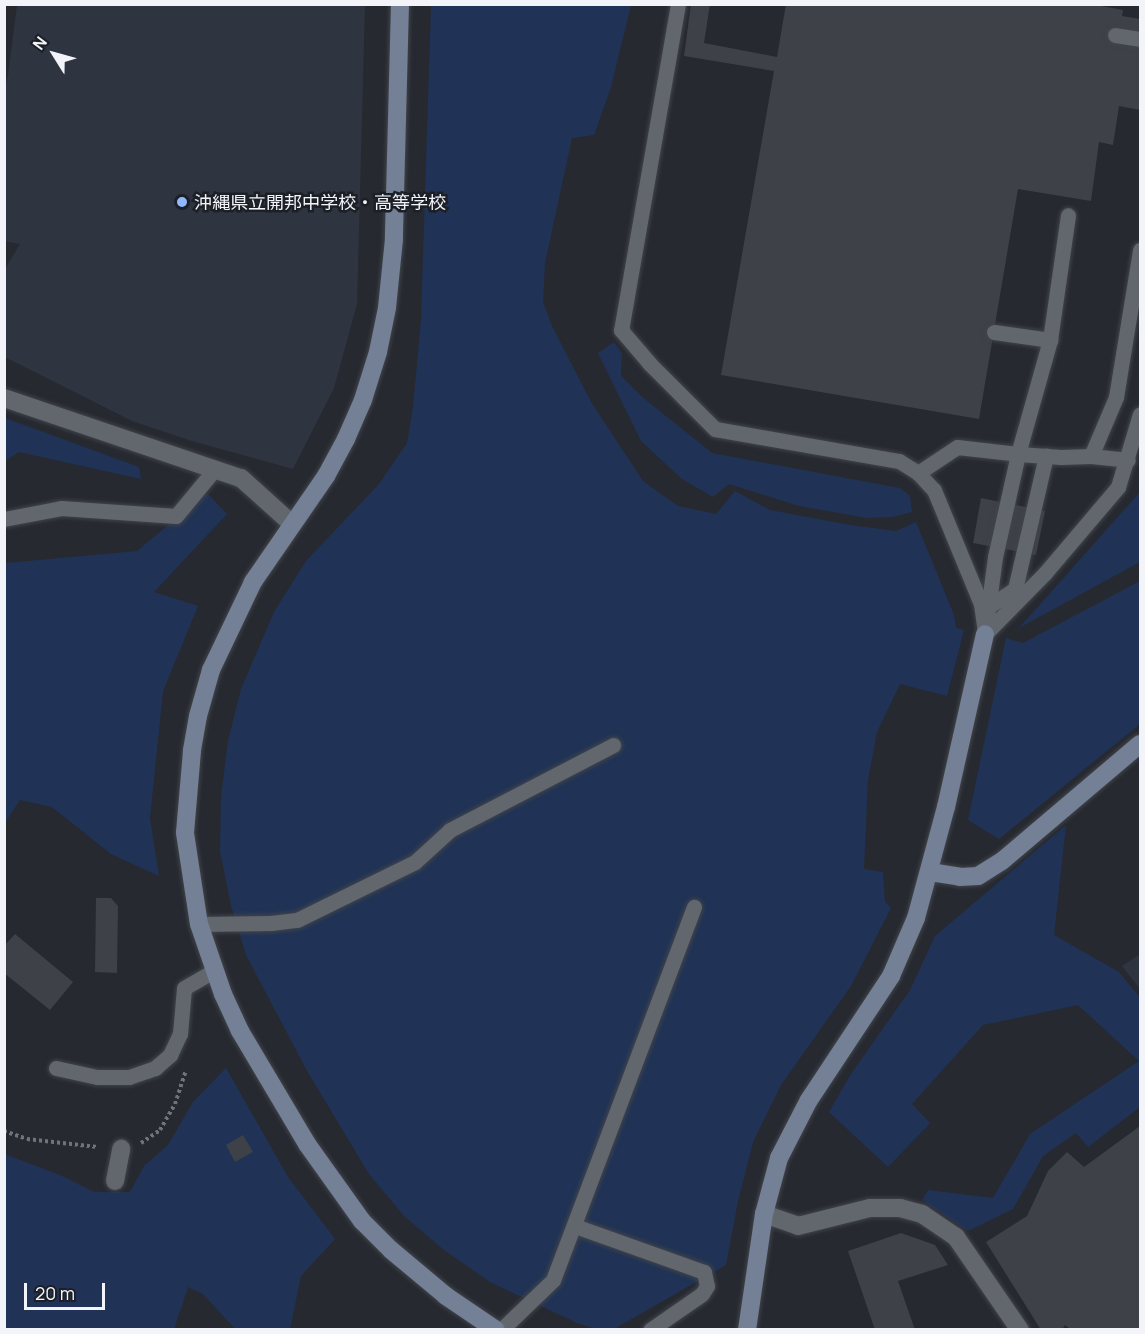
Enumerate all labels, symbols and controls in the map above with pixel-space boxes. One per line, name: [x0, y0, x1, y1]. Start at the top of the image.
north arrow: [24, 24, 84, 84]
text: N: [27, 32, 52, 54]
place label: 沖縄県立開邦中学校・高等学校: [194, 191, 446, 213]
marker: 沖縄県立開邦中学校・高等学校: [175, 195, 189, 209]
scale bar: [27, 1271, 108, 1309]
text: 20 m: [35, 1281, 75, 1305]

